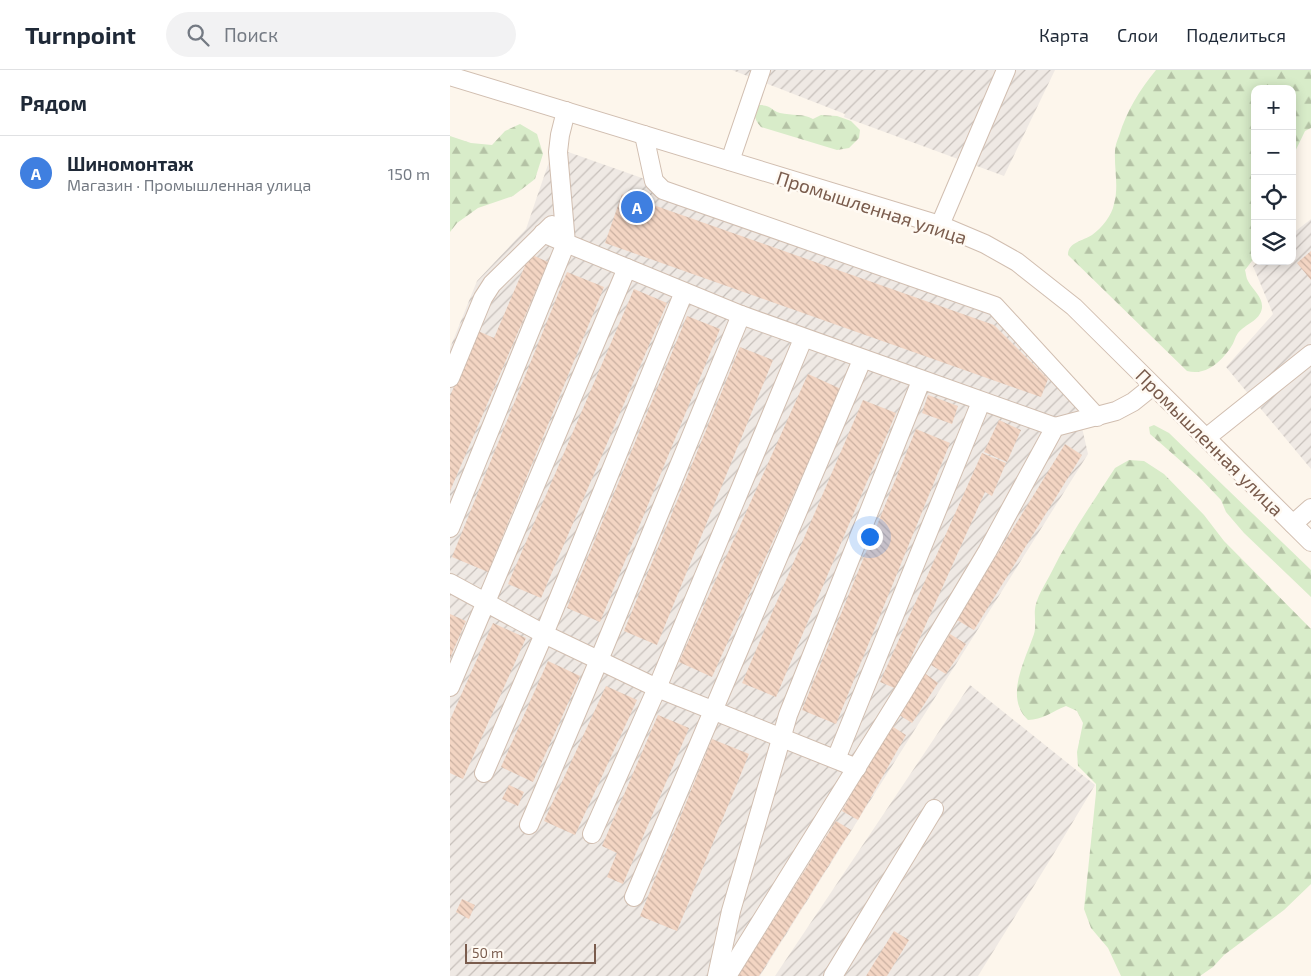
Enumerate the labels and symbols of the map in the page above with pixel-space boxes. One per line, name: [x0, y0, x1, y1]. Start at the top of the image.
street label: Промышленная улица: [773, 165, 970, 250]
pin: A: [621, 188, 653, 226]
street label: Промышленная улица: [1131, 364, 1288, 521]
your location: [857, 524, 883, 550]
scale bar: [465, 941, 596, 964]

